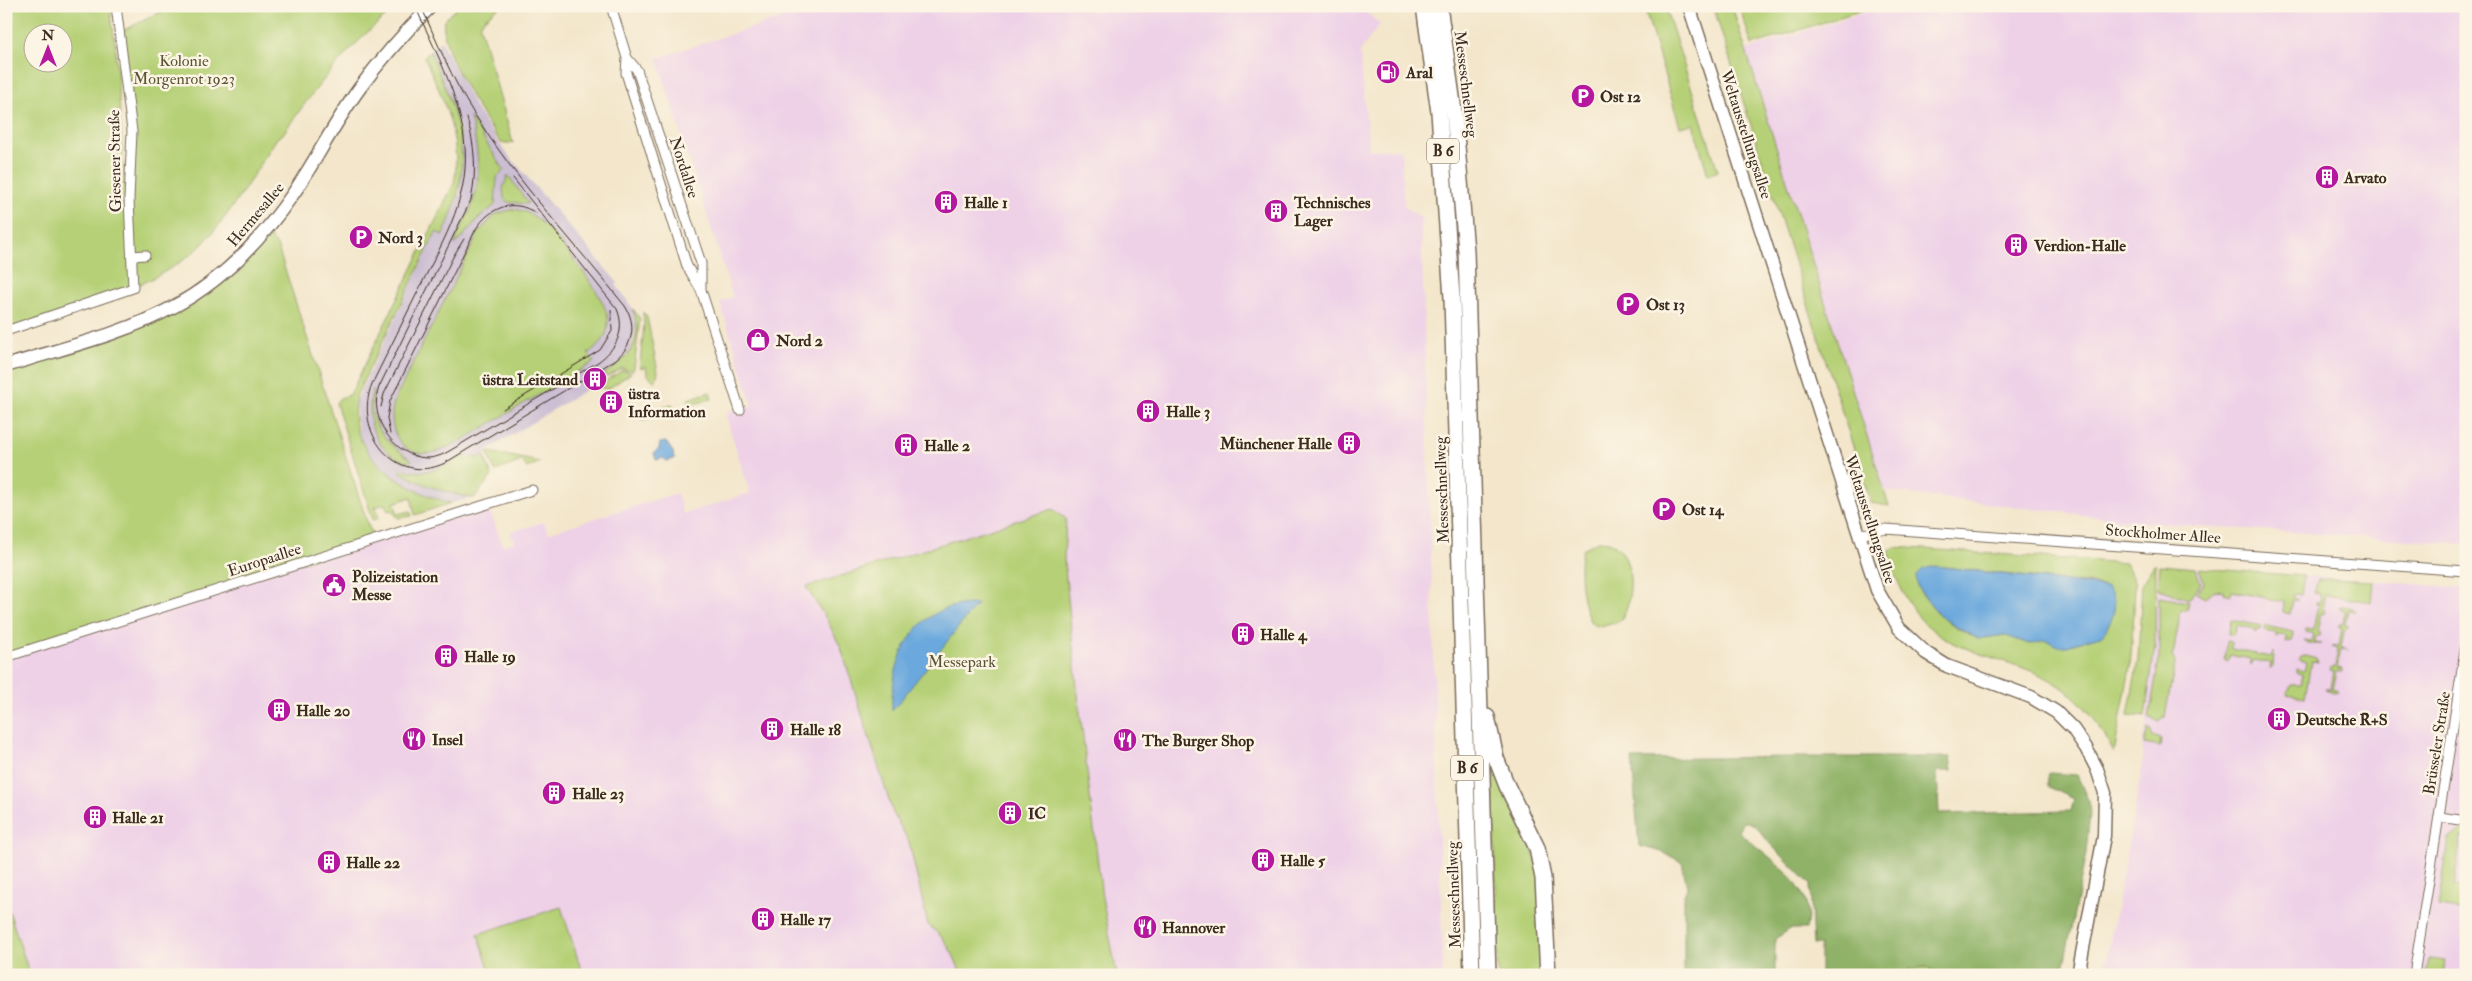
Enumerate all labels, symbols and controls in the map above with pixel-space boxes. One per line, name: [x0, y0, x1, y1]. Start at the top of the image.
north arrow: [22, 22, 72, 72]
text: N: [41, 27, 55, 44]
street label: Messeschnellweg: [1450, 30, 1483, 140]
park label: Kolonie Morgenrot 1923: [133, 51, 235, 89]
fuel station icon: Aral: [1375, 59, 1401, 85]
place label: Aral: [1405, 63, 1434, 83]
street label: Weltausstellungsallee: [1715, 66, 1776, 202]
parking icon: Ost 12: [1570, 83, 1596, 109]
place label: Ost 12: [1600, 87, 1641, 107]
street label: Giesener Straße: [104, 109, 126, 213]
street label: Nordallee: [665, 134, 703, 201]
road number: B 6: [1427, 138, 1459, 164]
building icon: Arvato: [2314, 164, 2340, 190]
place label: Arvato: [2343, 168, 2387, 188]
street label: Hermesallee: [223, 178, 289, 251]
building icon: Halle 1: [933, 189, 959, 215]
place label: Halle 1: [964, 193, 1008, 213]
place label: Technisches Lager: [1293, 193, 1371, 232]
building icon: Technisches Lager: [1263, 198, 1289, 224]
parking icon: Nord 3: [348, 224, 374, 250]
place label: Nord 3: [377, 228, 423, 248]
building icon: Verdion-Halle: [2003, 232, 2029, 258]
place label: Verdion-Halle: [2033, 236, 2126, 256]
parking icon: Ost 13: [1615, 291, 1641, 317]
place label: Ost 13: [1646, 295, 1685, 315]
shop icon: Nord 2: [745, 327, 771, 353]
place label: Nord 2: [775, 331, 823, 351]
building icon: üstra Leitstand: [582, 366, 608, 392]
place label: üstra Leitstand: [481, 370, 578, 390]
place label: üstra Information: [627, 384, 707, 422]
building icon: üstra Information: [598, 389, 624, 415]
building icon: Halle 3: [1135, 398, 1161, 424]
place label: Halle 3: [1166, 402, 1210, 422]
building icon: Münchener Halle: [1336, 430, 1362, 456]
building icon: Halle 2: [893, 432, 919, 458]
place label: Münchener Halle: [1219, 434, 1332, 454]
street label: Messeschnellweg: [1430, 435, 1454, 544]
place label: Halle 2: [924, 436, 970, 456]
street label: Weltausstellungsallee: [1839, 451, 1900, 587]
parking icon: Ost 14: [1651, 496, 1677, 522]
place label: Ost 14: [1682, 500, 1725, 520]
street label: Stockholmer Allee: [2104, 520, 2222, 548]
street label: Europaallee: [225, 539, 304, 582]
place label: Polizeistation Messe: [351, 567, 439, 605]
public building icon: Polizeistation Messe: [321, 572, 347, 598]
building icon: Halle 4: [1230, 621, 1256, 647]
place label: Halle 4: [1260, 625, 1308, 645]
building icon: Halle 19: [433, 643, 459, 669]
place label: Halle 19: [464, 647, 516, 667]
park label: Messepark: [928, 652, 996, 673]
street label: Brüsseler Straße: [2419, 690, 2455, 796]
building icon: Halle 20: [266, 697, 292, 723]
place label: Halle 20: [296, 701, 350, 721]
building icon: Deutsche R+S: [2266, 706, 2292, 732]
place label: Deutsche R+S: [2296, 710, 2388, 730]
building icon: Halle 18: [759, 716, 785, 742]
place label: Halle 18: [790, 720, 842, 740]
restaurant icon: Insel: [401, 726, 427, 752]
restaurant icon: The Burger Shop: [1112, 727, 1138, 753]
place label: Insel: [432, 730, 464, 750]
place label: The Burger Shop: [1141, 731, 1254, 752]
road number: B 6: [1451, 756, 1483, 780]
building icon: Halle 23: [541, 780, 567, 806]
place label: Halle 23: [572, 784, 624, 804]
building icon: IC: [997, 800, 1023, 826]
building icon: Halle 21: [82, 804, 108, 830]
place label: IC: [1028, 804, 1046, 824]
place label: Halle 21: [112, 808, 164, 828]
street label: Messeschnellweg: [1442, 840, 1466, 949]
building icon: Halle 5: [1250, 847, 1276, 873]
building icon: Halle 22: [316, 849, 342, 875]
place label: Halle 5: [1280, 851, 1326, 871]
place label: Halle 22: [346, 853, 400, 873]
building icon: Halle 17: [750, 906, 776, 932]
place label: Halle 17: [780, 910, 832, 930]
restaurant icon: Hannover: [1132, 914, 1158, 940]
place label: Hannover: [1162, 918, 1226, 938]

